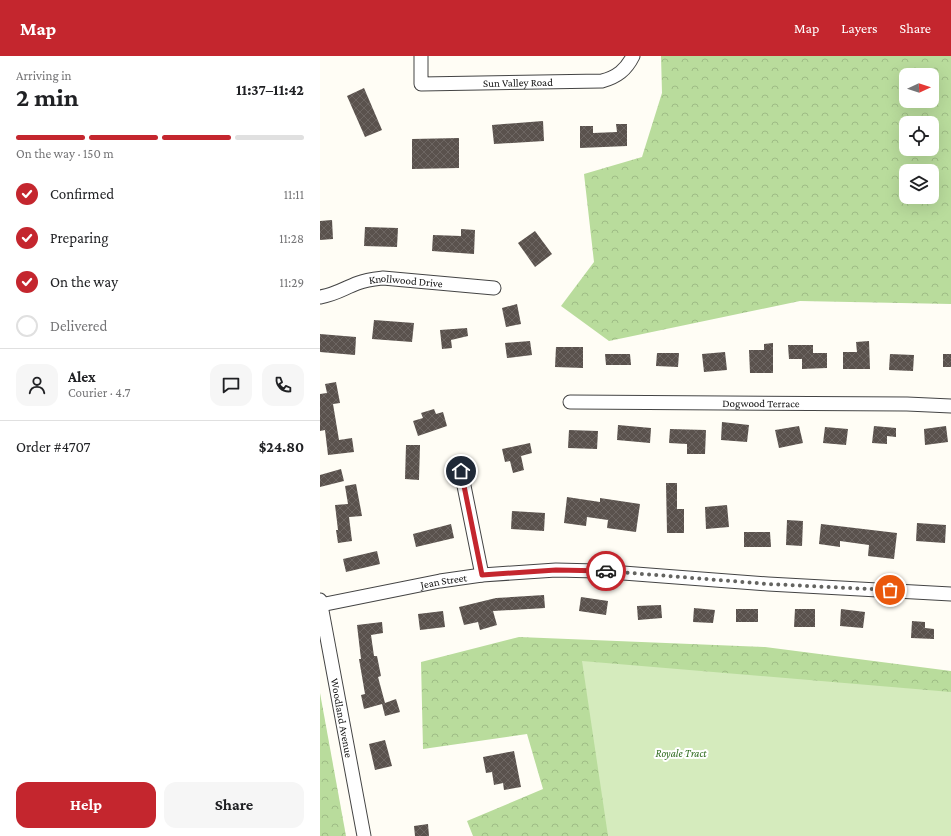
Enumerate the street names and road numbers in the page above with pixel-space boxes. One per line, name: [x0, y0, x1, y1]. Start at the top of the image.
street label: Sun Valley Road: [483, 76, 553, 89]
street label: Knollwood Drive: [368, 272, 443, 289]
street label: Dogwood Terrace: [722, 397, 800, 410]
street label: Jean Street: [418, 571, 468, 592]
street label: Woodland Avenue: [329, 677, 355, 759]

